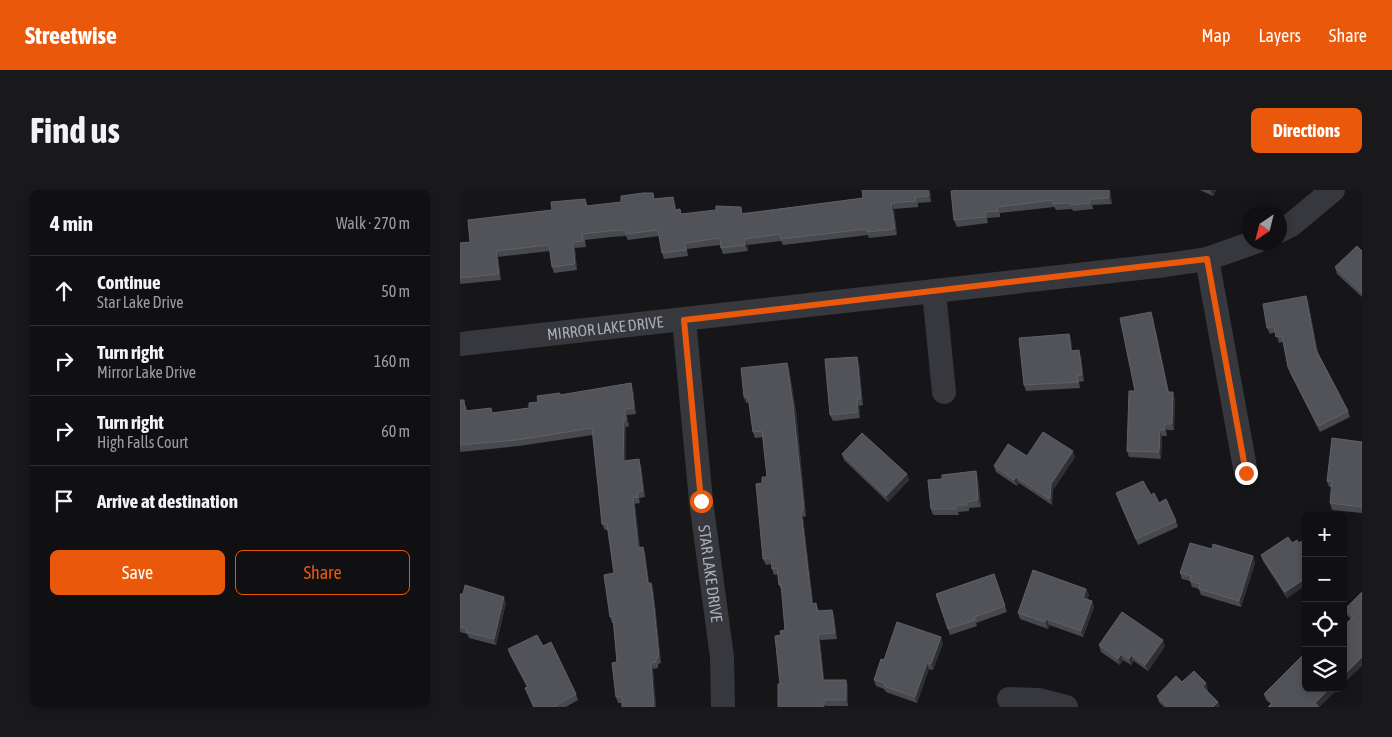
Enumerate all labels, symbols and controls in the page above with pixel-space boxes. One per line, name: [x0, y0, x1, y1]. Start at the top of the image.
text: Streetwise: [25, 22, 117, 49]
text: Map: [1201, 25, 1230, 46]
text: Layers: [1258, 25, 1301, 46]
text: Share: [1329, 25, 1367, 46]
button: Directions: [1251, 108, 1362, 153]
text: Find us: [30, 110, 120, 150]
north arrow: [1242, 205, 1287, 250]
text: 4 min: [50, 211, 93, 235]
text: Walk · 270 m: [336, 214, 410, 232]
text: Continue: [97, 271, 161, 293]
icon: ahead: [50, 277, 78, 305]
text: 50 m: [381, 282, 410, 300]
text: Star Lake Drive: [97, 293, 184, 311]
street label: MIRROR LAKE DRIVE: [546, 312, 664, 343]
text: Turn right: [97, 341, 164, 363]
icon: right: [50, 347, 78, 375]
text: 160 m: [374, 352, 410, 370]
text: Mirror Lake Drive: [97, 363, 196, 381]
text: Turn right: [97, 411, 164, 433]
icon: right: [50, 417, 78, 445]
text: 60 m: [381, 422, 410, 440]
text: High Falls Court: [97, 433, 188, 451]
route end: [1235, 462, 1258, 485]
icon: arrive: [50, 487, 78, 515]
text: Arrive at destination: [97, 490, 238, 512]
route start: [690, 490, 713, 513]
map controls: [1302, 512, 1347, 692]
button: +: [1302, 512, 1347, 557]
street label: STAR LAKE DRIVE: [695, 524, 726, 623]
button: Save: [50, 550, 225, 595]
button: Share: [235, 550, 410, 595]
button: −: [1302, 557, 1347, 602]
button: locate: [1302, 602, 1347, 647]
button: layers: [1302, 647, 1347, 692]

